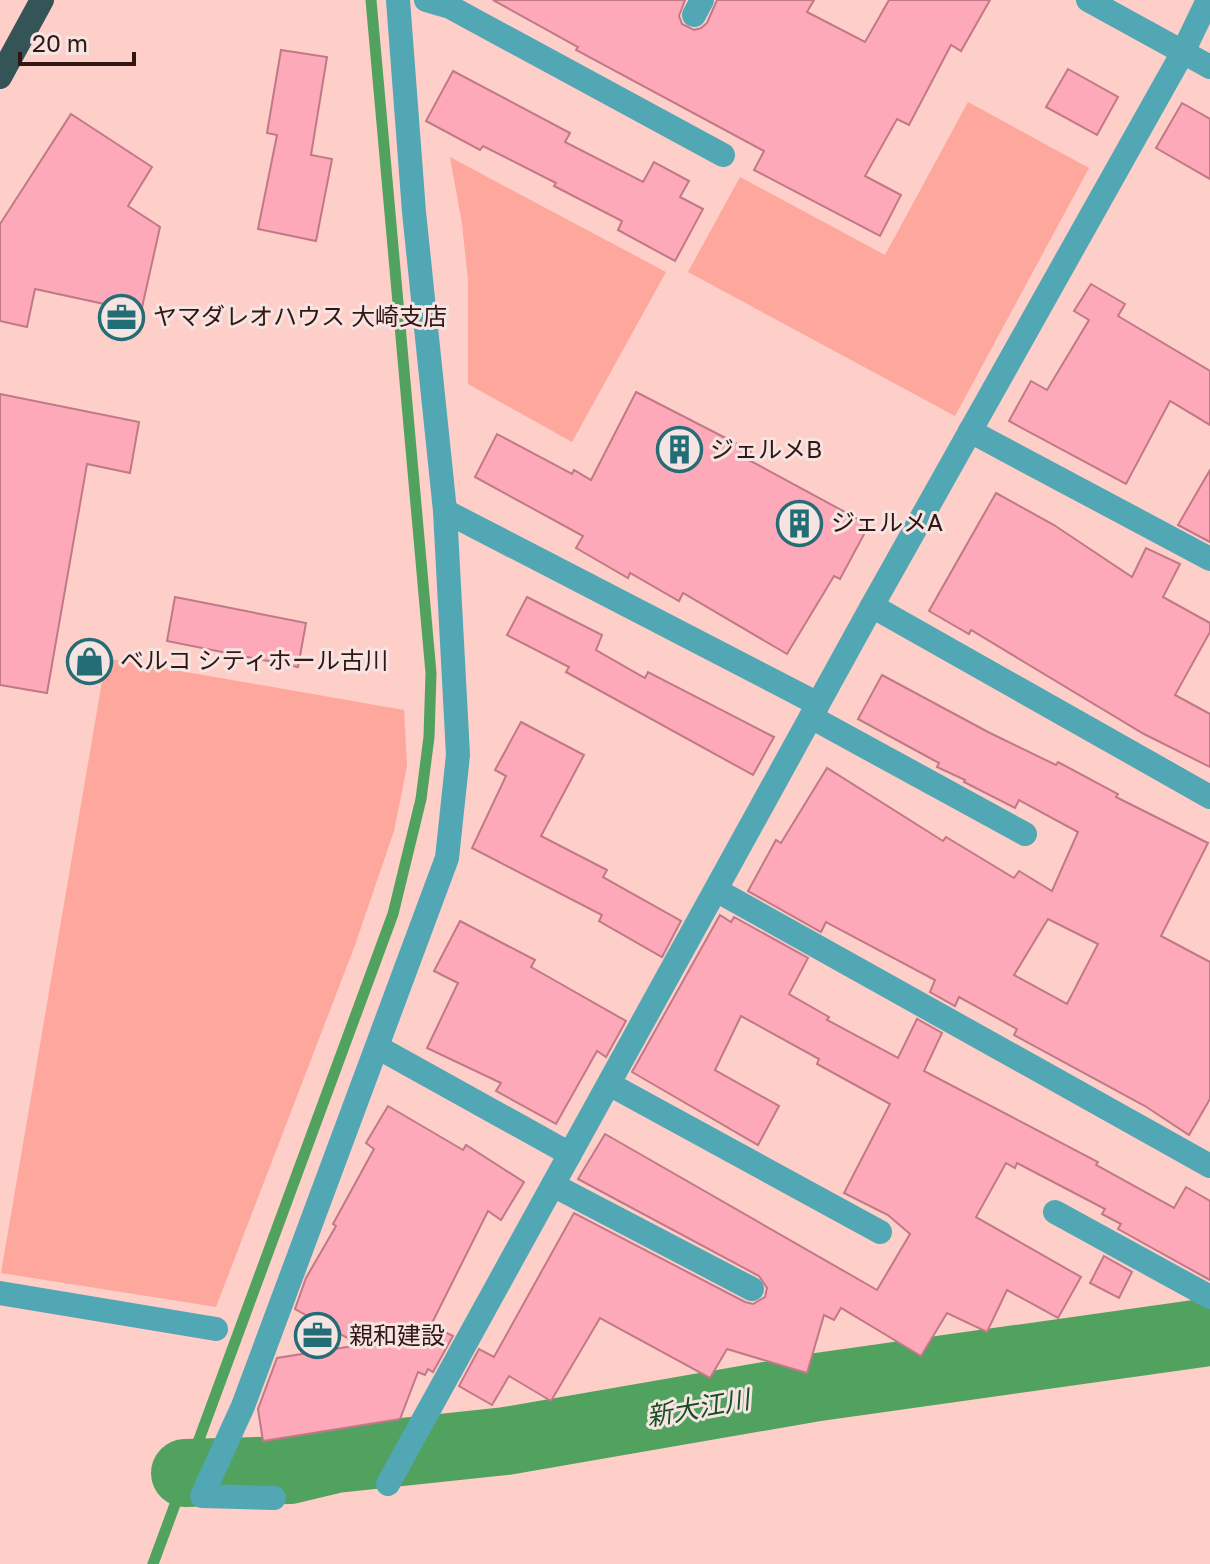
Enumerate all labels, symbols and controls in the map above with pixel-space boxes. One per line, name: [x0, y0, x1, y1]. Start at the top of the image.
scale bar: [20, 16, 134, 66]
text: 20 m: [32, 28, 88, 57]
office icon: ヤマダレオハウス 大崎支店: [98, 293, 146, 341]
place label: ヤマダレオハウス 大崎支店: [153, 301, 447, 330]
building icon: ジェルメB: [655, 426, 703, 474]
place label: ジェルメB: [710, 434, 822, 463]
building icon: ジェルメA: [776, 499, 824, 547]
place label: ジェルメA: [831, 507, 943, 536]
shop icon: ベルコ シティホール古川: [65, 637, 113, 685]
place label: ベルコ シティホール古川: [120, 645, 388, 674]
office icon: 親和建設: [294, 1312, 342, 1360]
place label: 親和建設: [349, 1320, 445, 1349]
water label: 新大江川: [644, 1383, 755, 1432]

